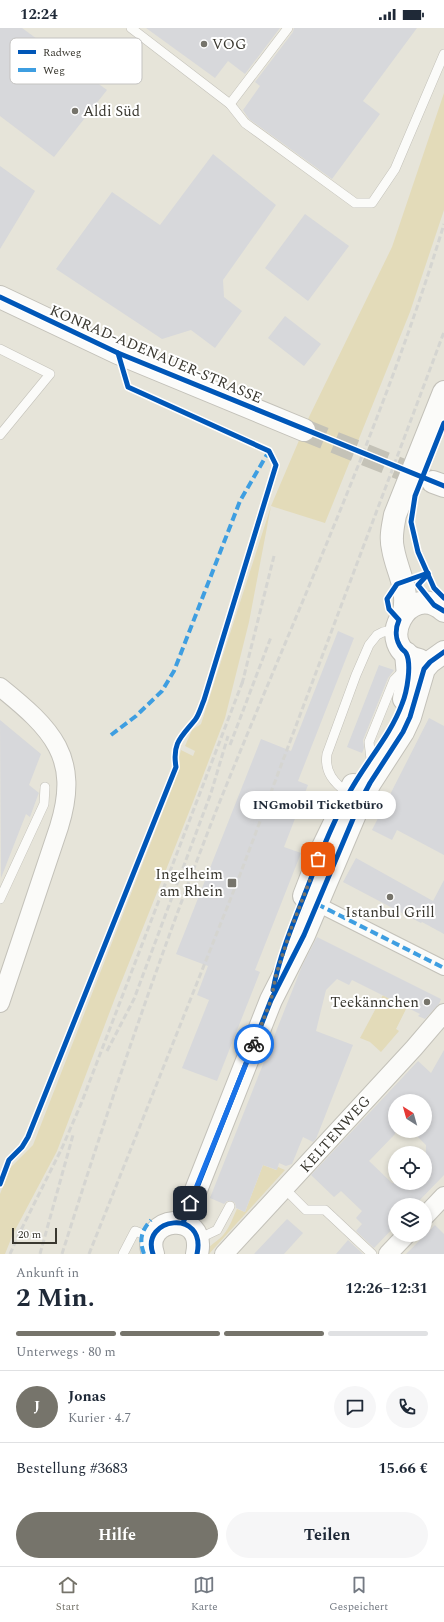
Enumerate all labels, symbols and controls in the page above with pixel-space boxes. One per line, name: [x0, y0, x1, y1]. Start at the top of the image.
text: 12:24: [20, 3, 58, 26]
place label: VOG: [212, 33, 246, 56]
legend: [10, 38, 142, 84]
marker: VOG: [199, 39, 209, 49]
text: Radweg: [43, 44, 82, 61]
text: Weg: [43, 62, 65, 79]
place label: Aldi Süd: [83, 100, 140, 123]
marker: Aldi Süd: [70, 106, 80, 116]
street label: KONRAD-ADENAUER-STRASSE: [46, 299, 266, 410]
callout: INGmobil Ticketbüro: [240, 791, 396, 819]
text: INGmobil Ticketbüro: [253, 795, 383, 815]
pin: [301, 842, 335, 876]
icon: bag: [307, 848, 329, 870]
place label: Ingelheim am Rhein: [155, 863, 223, 903]
marker: Ingelheim am Rhein: [226, 877, 238, 889]
marker: Istanbul Grill: [385, 892, 395, 902]
place label: Istanbul Grill: [345, 901, 435, 924]
place label: Teekännchen: [330, 991, 419, 1014]
marker: Teekännchen: [422, 997, 432, 1007]
courier: [234, 1024, 274, 1064]
icon: bike: [243, 1033, 265, 1055]
street label: KELTENWEG: [294, 1091, 376, 1178]
north arrow: [388, 1094, 432, 1138]
map controls: [388, 1094, 432, 1242]
button: locate: [388, 1146, 432, 1190]
pin: [173, 1186, 207, 1220]
icon: home: [179, 1192, 201, 1214]
button: layers: [388, 1198, 432, 1242]
scale bar: [12, 1226, 57, 1245]
text: 20 m: [18, 1226, 41, 1243]
text: Ankunft in: [16, 1263, 79, 1283]
text: 12:26–12:31: [345, 1277, 428, 1300]
text: 2 Min.: [16, 1278, 95, 1318]
text: Unterwegs · 80 m: [16, 1342, 116, 1362]
text: Jonas: [68, 1385, 106, 1408]
button: chat: [334, 1386, 376, 1428]
button: phone: [386, 1386, 428, 1428]
text: J: [34, 1395, 40, 1418]
text: Kurier · 4.7: [68, 1408, 131, 1428]
text: Bestellung #3683: [16, 1457, 128, 1480]
text: 15.66 €: [378, 1457, 428, 1480]
button: Hilfe: [16, 1512, 218, 1558]
button: Teilen: [226, 1512, 428, 1558]
tab: Start: [56, 1574, 79, 1615]
tab: Karte: [191, 1574, 218, 1615]
tab: Gespeichert: [329, 1574, 388, 1615]

